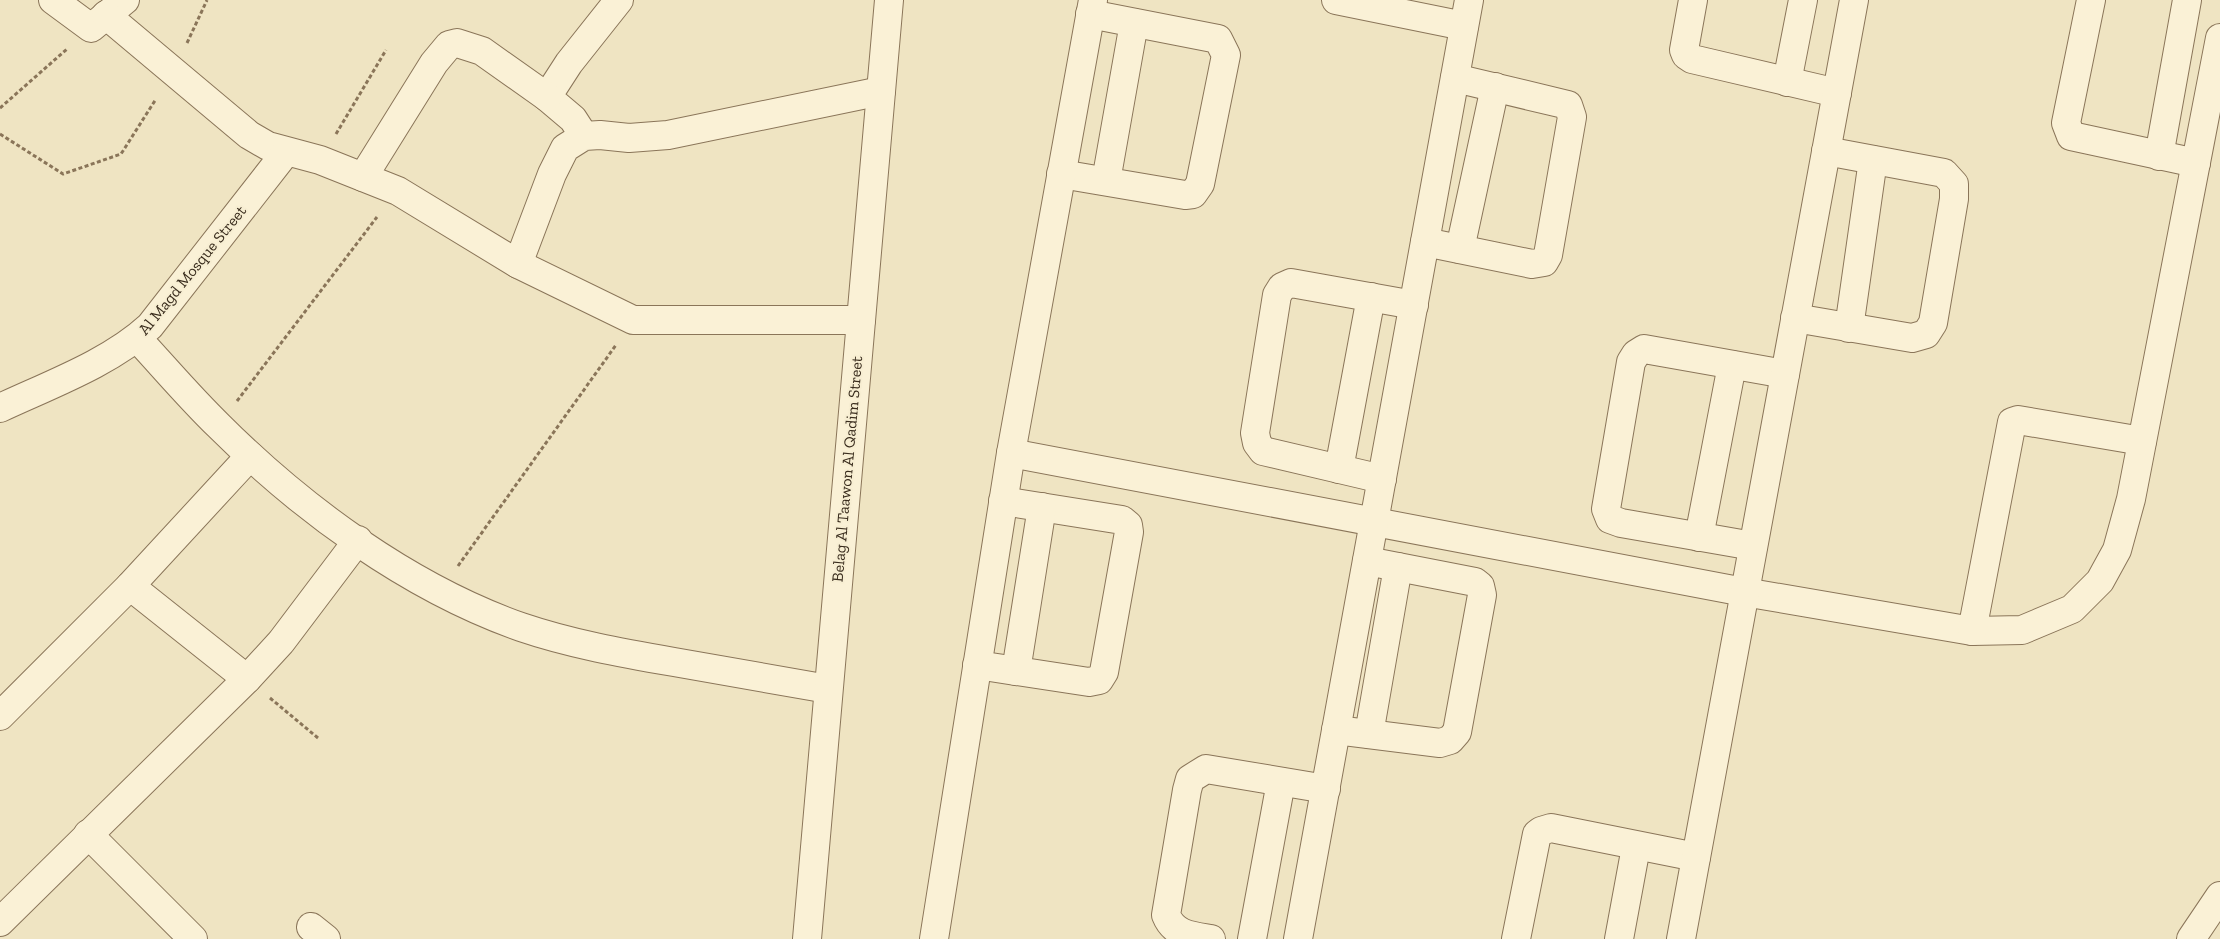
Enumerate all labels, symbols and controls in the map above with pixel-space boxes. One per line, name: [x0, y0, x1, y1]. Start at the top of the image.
street label: Al Magd Mosque Street: [134, 201, 250, 339]
street label: Belag Al Taawon Al Qadim Street: [828, 355, 866, 583]

